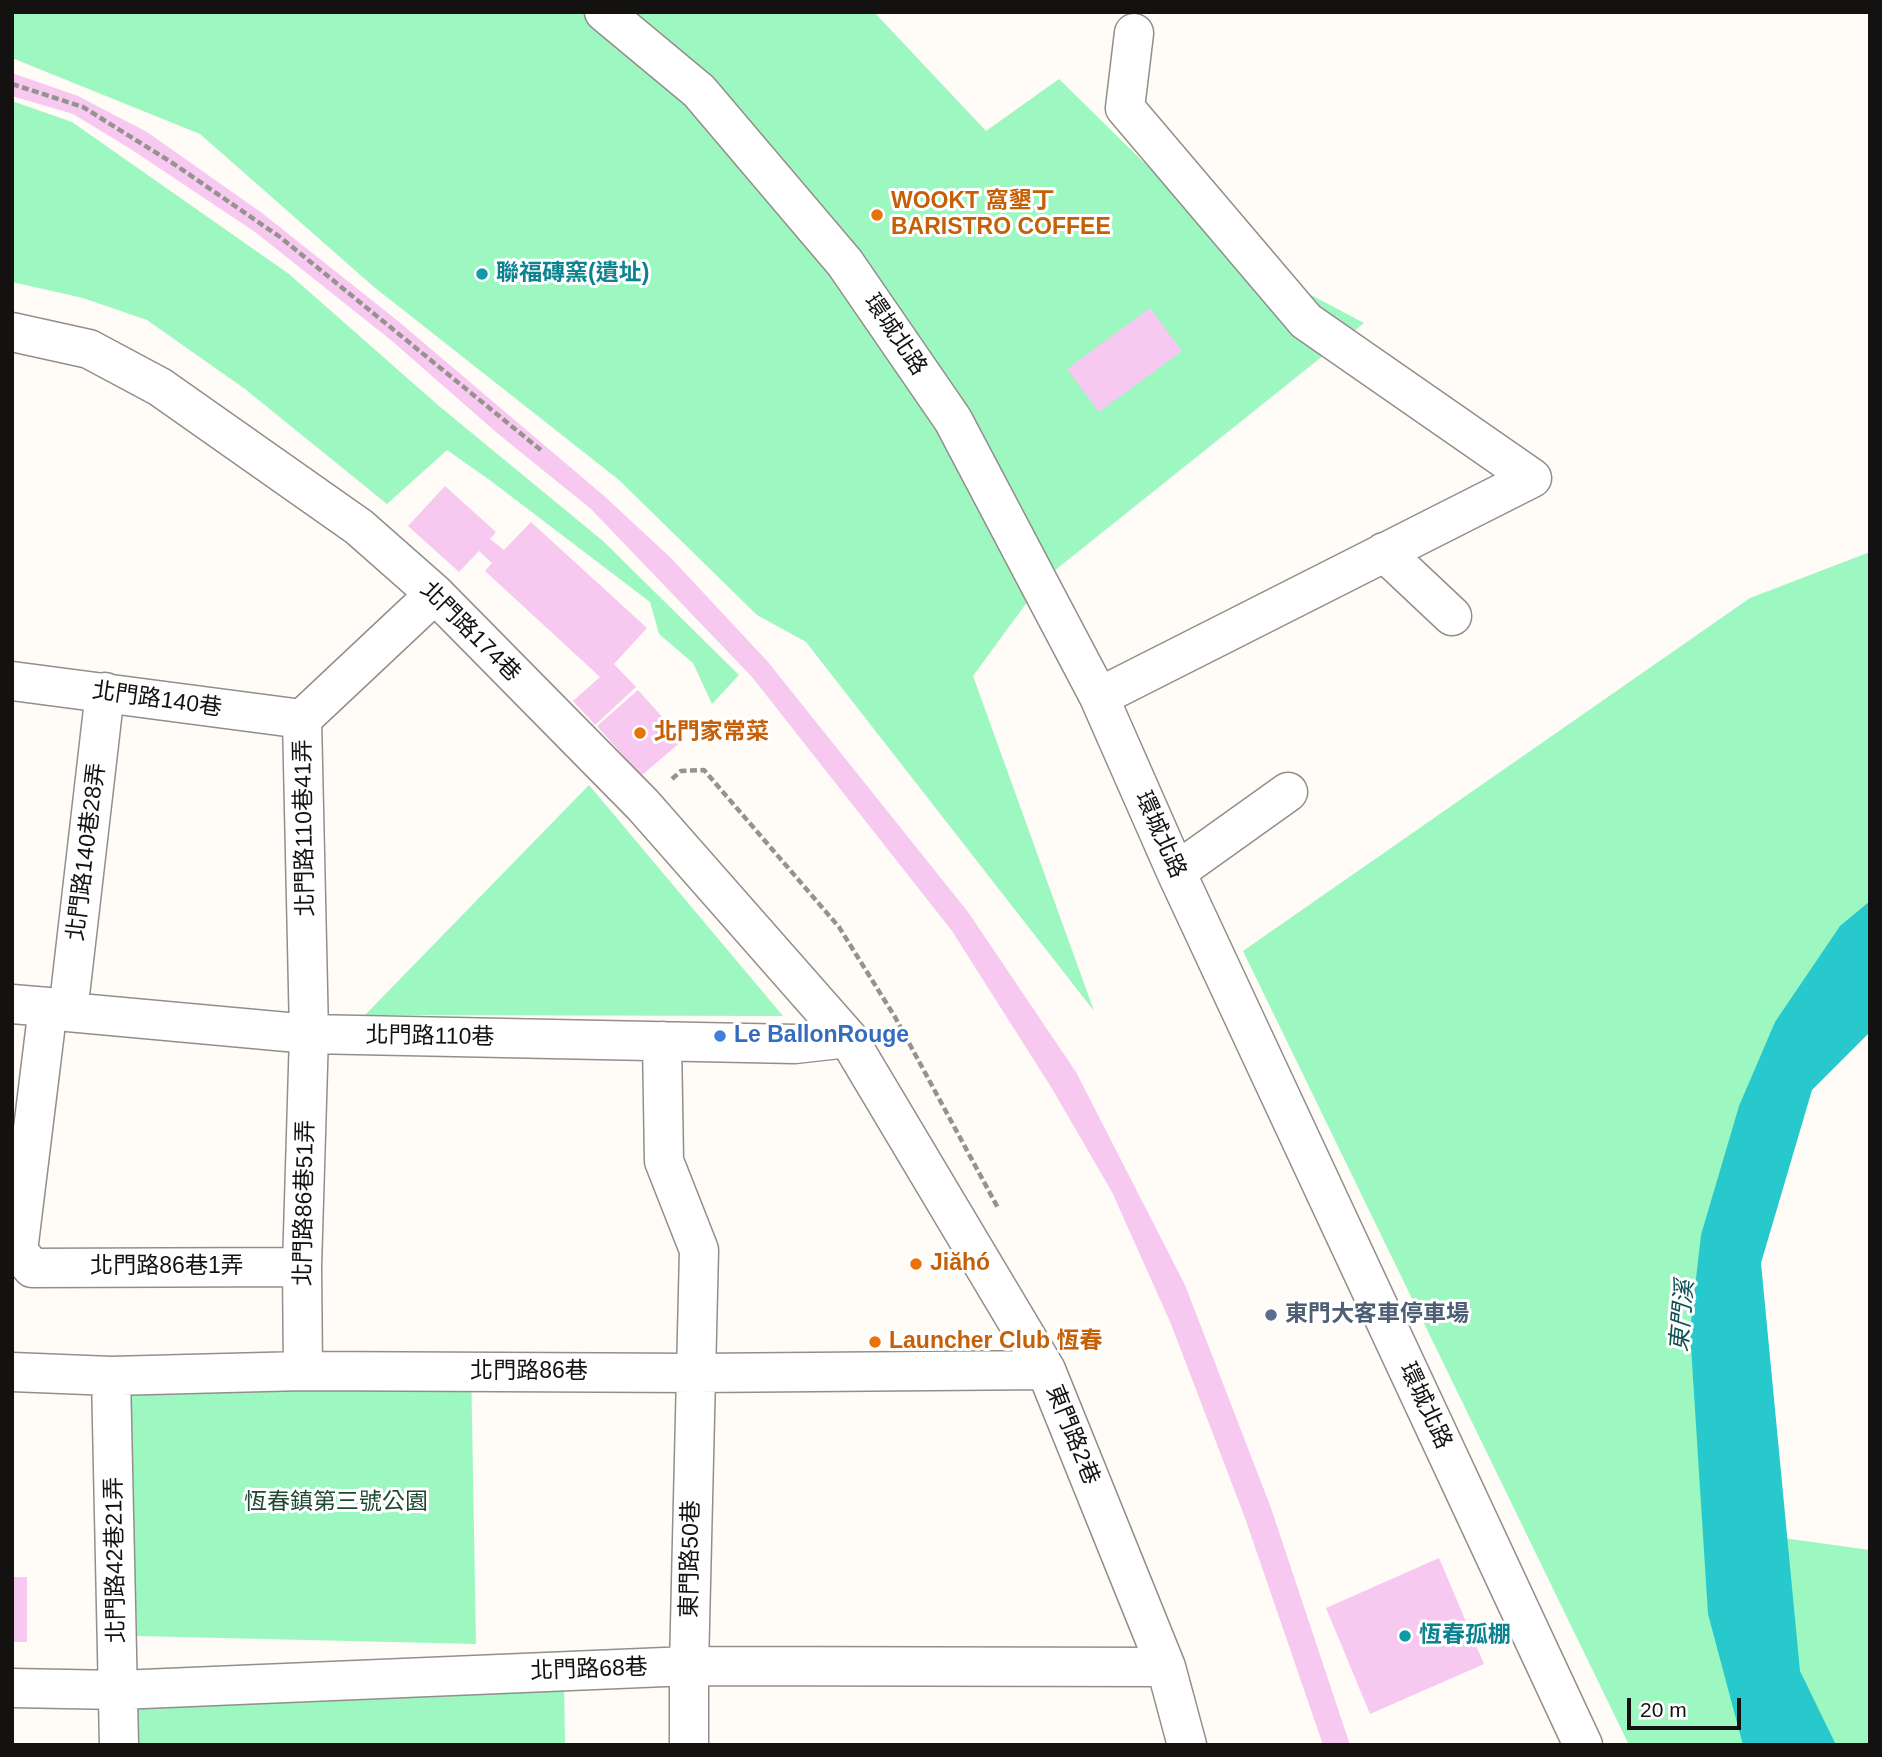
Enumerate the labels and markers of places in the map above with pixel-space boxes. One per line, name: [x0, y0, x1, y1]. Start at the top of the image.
place label: WOOKT 窩墾丁 BARISTRO COFFEE: [891, 188, 1111, 242]
marker: WOOKT 窩墾丁 BARISTRO COFFEE: [869, 207, 885, 223]
place label: 聯福磚窯(遺址): [496, 260, 649, 288]
marker: 聯福磚窯(遺址): [474, 266, 490, 282]
place label: 北門家常菜: [654, 719, 769, 747]
marker: 北門家常菜: [632, 725, 648, 741]
place label: Le BallonRouge: [734, 1022, 909, 1050]
marker: Le BallonRouge: [712, 1028, 728, 1044]
place label: Jiăhó: [930, 1250, 990, 1278]
marker: Jiăhó: [908, 1256, 924, 1272]
place label: 東門大客車停車場: [1285, 1301, 1469, 1329]
marker: 東門大客車停車場: [1263, 1307, 1279, 1323]
place label: Launcher Club 恆春: [889, 1328, 1102, 1356]
marker: Launcher Club 恆春: [867, 1334, 883, 1350]
place label: 恆春孤棚: [1419, 1622, 1511, 1650]
marker: 恆春孤棚: [1397, 1628, 1413, 1644]

